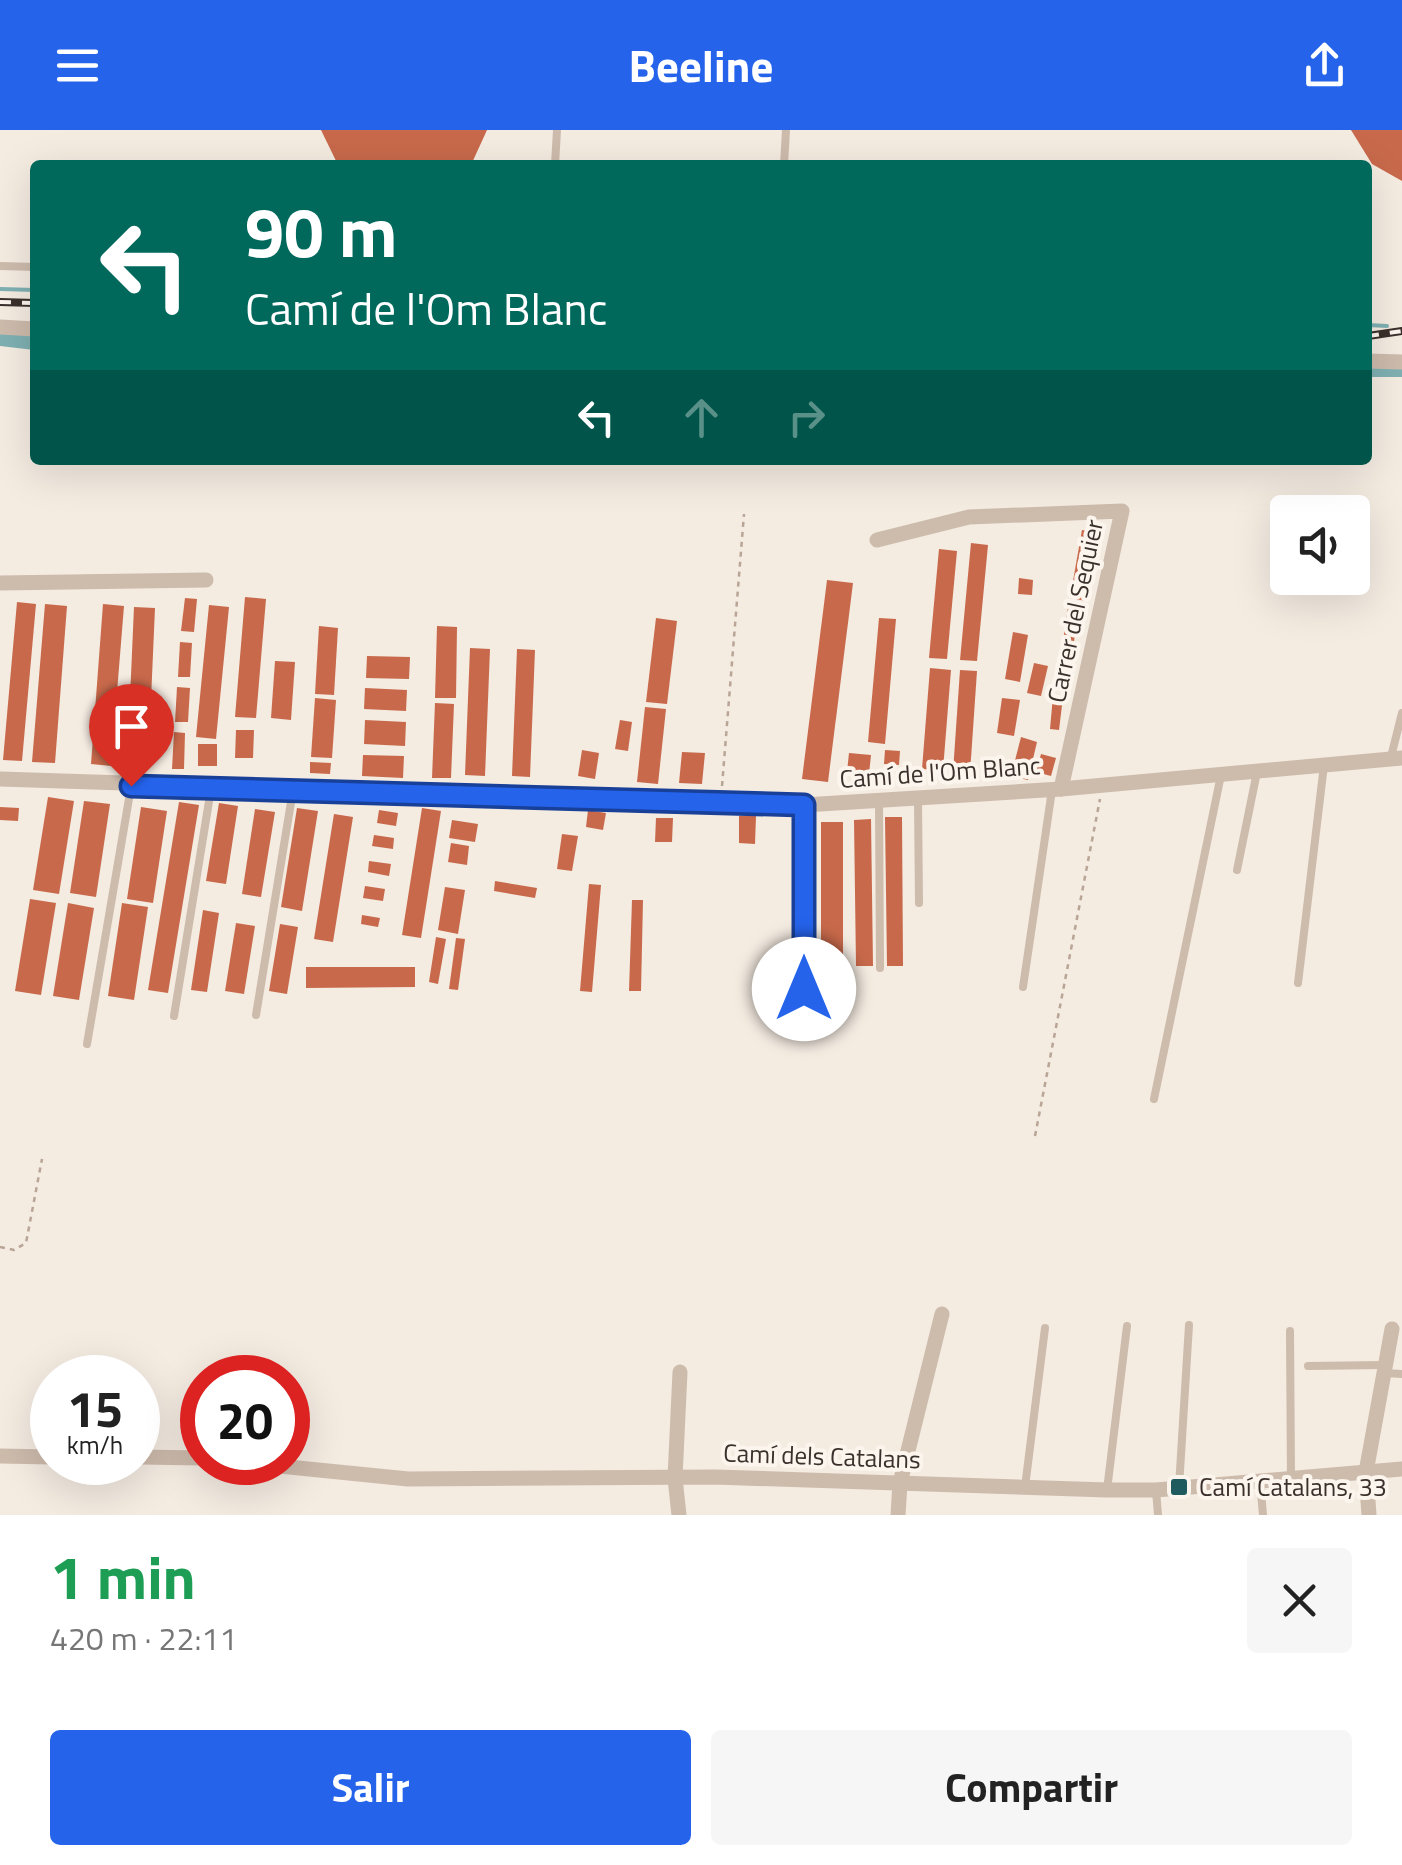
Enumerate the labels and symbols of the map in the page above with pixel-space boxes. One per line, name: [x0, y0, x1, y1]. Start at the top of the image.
street label: Carrer del Sequier: [1037, 516, 1113, 706]
pin: [89, 684, 174, 787]
street label: Camí de l'Om Blanc: [838, 746, 1042, 798]
position arrow: [752, 937, 856, 1041]
speed limit sign: 20: [180, 1355, 310, 1485]
street label: Camí dels Catalans: [723, 1434, 921, 1478]
place label: Camí Catalans, 33: [1199, 1468, 1387, 1506]
marker: Camí Catalans, 33: [1168, 1476, 1190, 1498]

